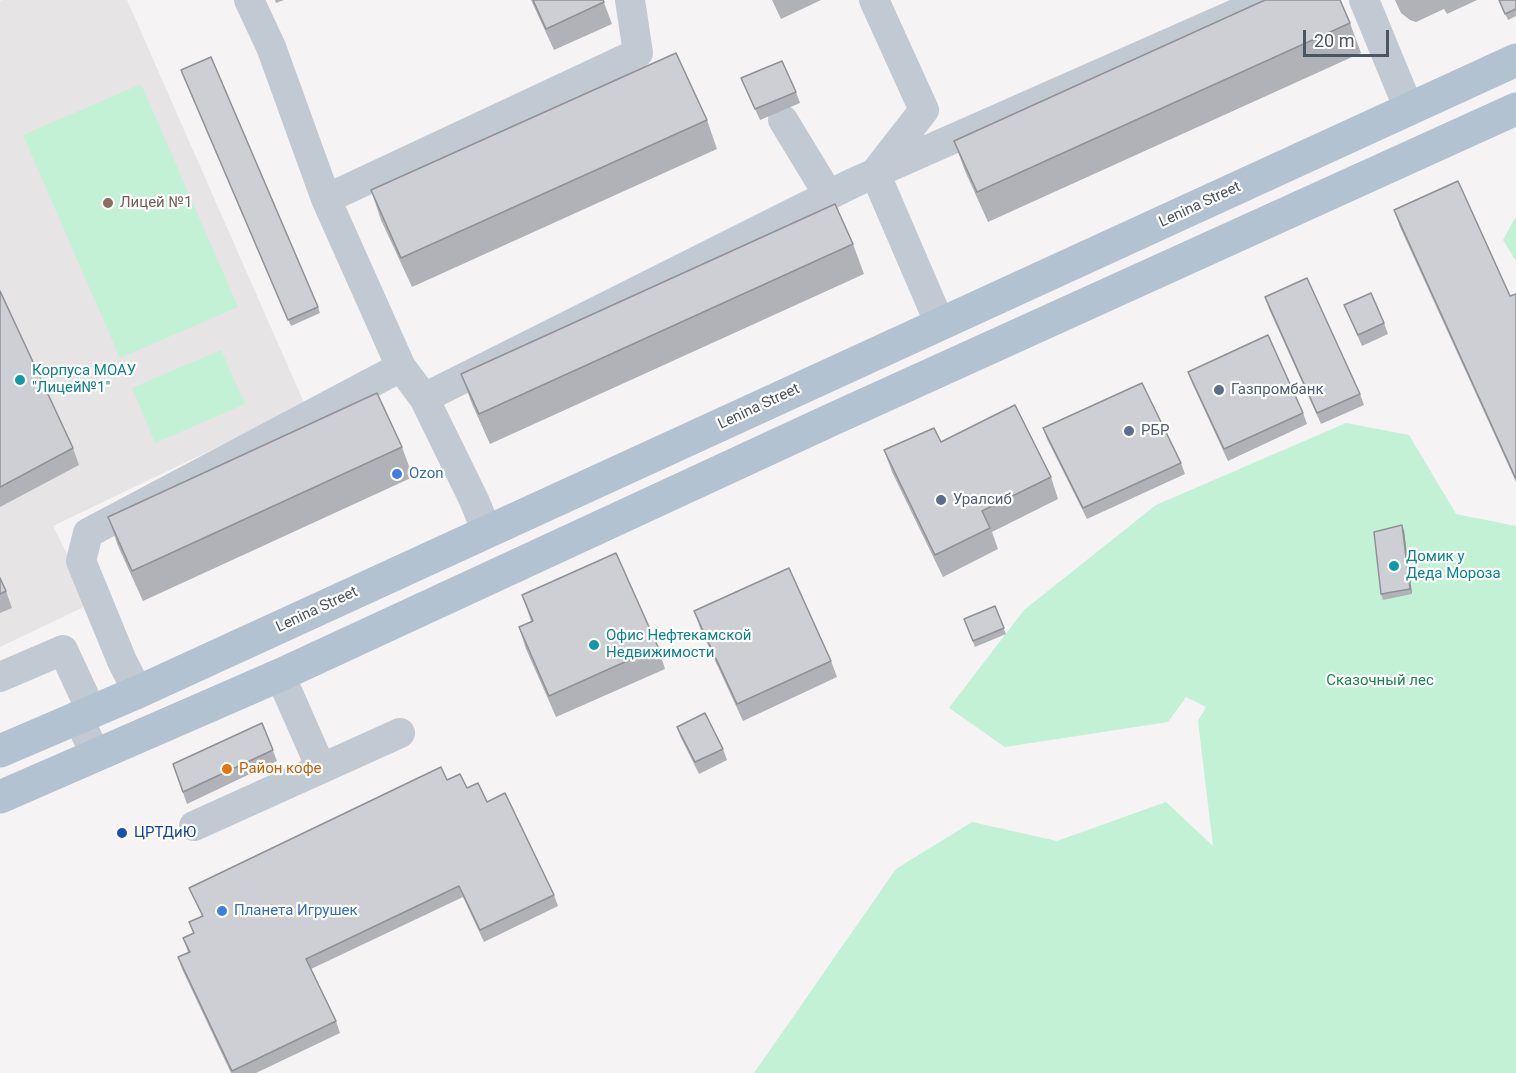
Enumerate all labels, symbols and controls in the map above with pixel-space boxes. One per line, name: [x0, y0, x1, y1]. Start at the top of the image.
scale bar: [1306, 18, 1392, 56]
text: 20 m: [1314, 30, 1354, 51]
street label: Lenina Street: [1156, 178, 1244, 232]
place label: Лицей №1: [120, 194, 192, 212]
marker: Лицей №1: [101, 196, 115, 210]
place label: Корпуса МОАУ "Лицей№1": [32, 362, 136, 397]
marker: Корпуса МОАУ "Лицей№1": [13, 373, 27, 387]
street label: Lenina Street: [715, 380, 803, 434]
place label: Газпромбанк: [1231, 381, 1324, 399]
marker: Газпромбанк: [1212, 383, 1226, 397]
place label: РБР: [1141, 422, 1169, 440]
marker: РБР: [1122, 424, 1136, 438]
place label: Ozon: [409, 465, 443, 483]
marker: Ozon: [390, 467, 404, 481]
place label: Уралсиб: [953, 491, 1012, 509]
marker: Уралсиб: [934, 493, 948, 507]
place label: Домик у Деда Мороза: [1406, 548, 1501, 583]
marker: Домик у Деда Мороза: [1387, 559, 1401, 573]
street label: Lenina Street: [273, 583, 361, 637]
place label: Офис Нефтекамской Недвижимости: [606, 627, 751, 662]
marker: Офис Нефтекамской Недвижимости: [587, 638, 601, 652]
park label: Сказочный лес: [1326, 672, 1434, 690]
place label: Район кофе: [239, 760, 321, 778]
marker: Район кофе: [220, 762, 234, 776]
place label: ЦРТДиЮ: [134, 824, 196, 842]
marker: ЦРТДиЮ: [115, 826, 129, 840]
place label: Планета Игрушек: [234, 902, 358, 920]
marker: Планета Игрушек: [215, 904, 229, 918]

